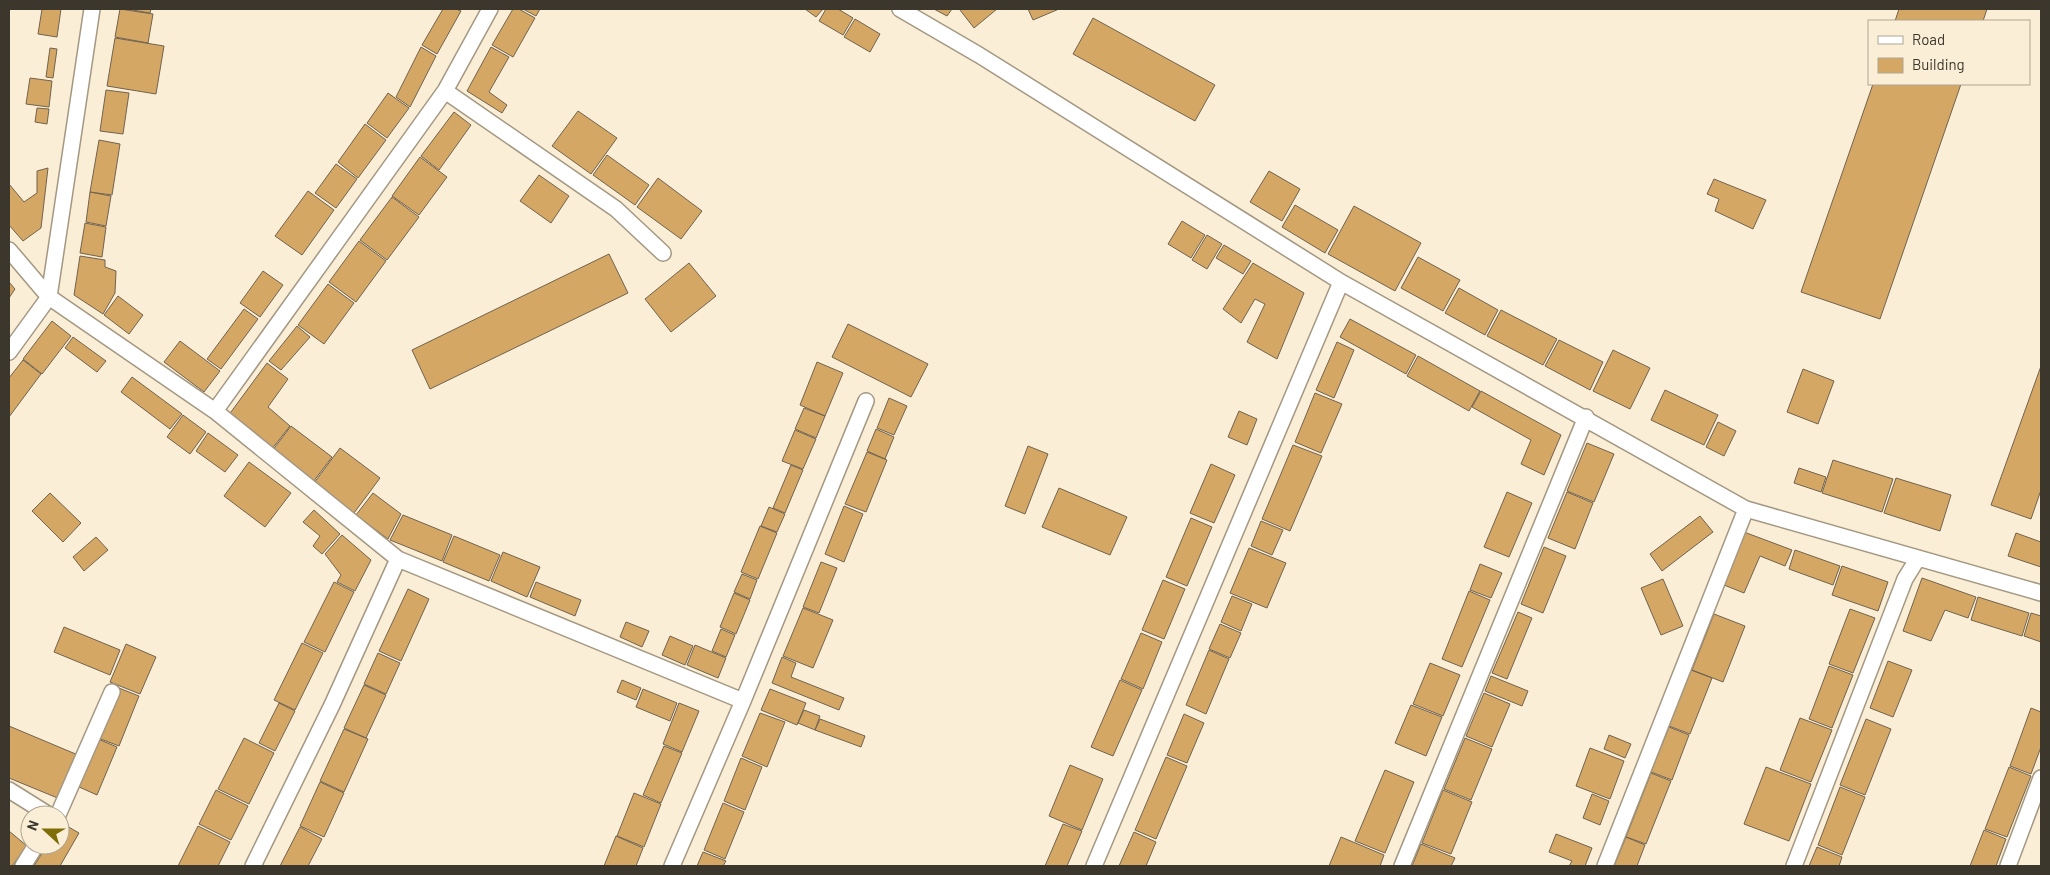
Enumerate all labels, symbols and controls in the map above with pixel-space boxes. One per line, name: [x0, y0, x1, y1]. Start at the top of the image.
legend: [1868, 20, 2030, 85]
text: Road: [1912, 30, 1945, 48]
text: Building: [1912, 55, 1965, 73]
north arrow: [20, 805, 70, 855]
text: N: [23, 818, 42, 833]

